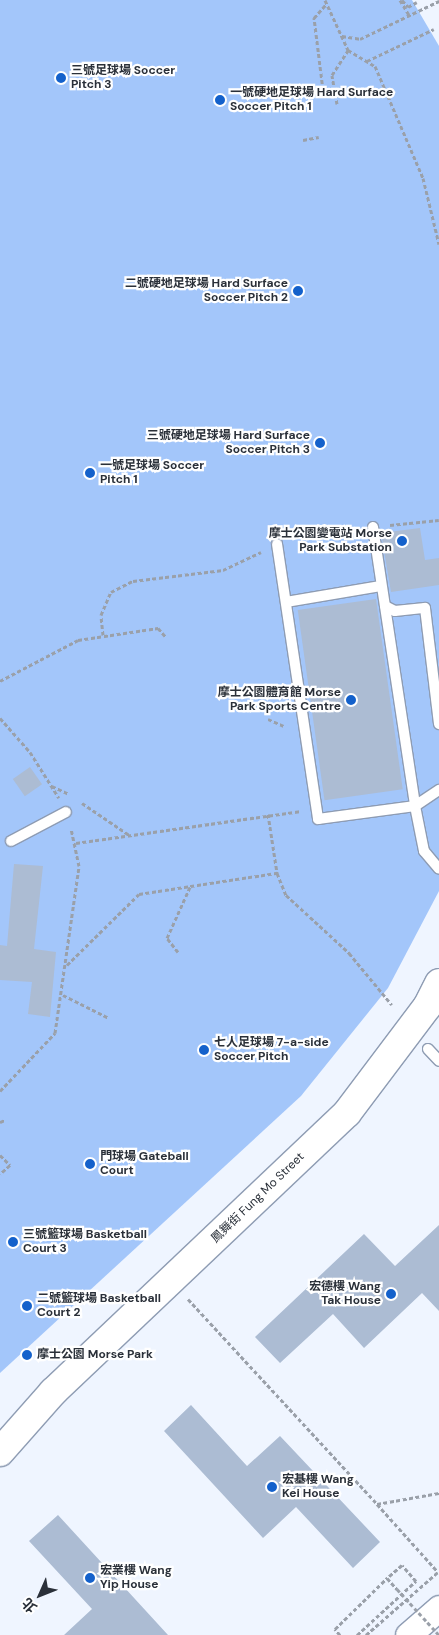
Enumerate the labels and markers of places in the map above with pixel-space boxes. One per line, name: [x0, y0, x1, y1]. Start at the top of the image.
place label: 三號足球場 Soccer Pitch 3: [71, 64, 175, 92]
marker: 三號足球場 Soccer Pitch 3: [55, 72, 67, 84]
place label: 一號硬地足球場 Hard Surface Soccer Pitch 1: [230, 86, 393, 114]
marker: 一號硬地足球場 Hard Surface Soccer Pitch 1: [214, 94, 226, 106]
place label: 二號硬地足球場 Hard Surface Soccer Pitch 2: [125, 277, 288, 305]
marker: 二號硬地足球場 Hard Surface Soccer Pitch 2: [292, 285, 304, 297]
place label: 三號硬地足球場 Hard Surface Soccer Pitch 3: [147, 429, 310, 457]
marker: 三號硬地足球場 Hard Surface Soccer Pitch 3: [314, 437, 326, 449]
place label: 一號足球場 Soccer Pitch 1: [100, 459, 204, 487]
marker: 一號足球場 Soccer Pitch 1: [84, 467, 96, 479]
place label: 摩士公園變電站 Morse Park Substation: [269, 527, 392, 555]
marker: 摩士公園變電站 Morse Park Substation: [396, 535, 408, 547]
place label: 摩士公園體育館 Morse Park Sports Centre: [218, 686, 341, 714]
marker: 摩士公園體育館 Morse Park Sports Centre: [345, 694, 357, 706]
place label: 七人足球場 7-a-side Soccer Pitch: [214, 1036, 329, 1064]
marker: 七人足球場 7-a-side Soccer Pitch: [198, 1044, 210, 1056]
place label: 門球場 Gateball Court: [100, 1150, 189, 1178]
marker: 門球場 Gateball Court: [84, 1158, 96, 1170]
place label: 三號籃球場 Basketball Court 3: [23, 1228, 147, 1256]
marker: 三號籃球場 Basketball Court 3: [7, 1236, 19, 1248]
place label: 宏德樓 Wang Tak House: [309, 1280, 381, 1308]
marker: 宏德樓 Wang Tak House: [385, 1288, 397, 1300]
place label: 二號籃球場 Basketball Court 2: [37, 1292, 161, 1320]
marker: 二號籃球場 Basketball Court 2: [21, 1300, 33, 1312]
place label: 摩士公園 Morse Park: [37, 1348, 153, 1362]
marker: 摩士公園 Morse Park: [21, 1349, 33, 1361]
place label: 宏基樓 Wang Kei House: [282, 1473, 354, 1501]
marker: 宏基樓 Wang Kei House: [266, 1481, 278, 1493]
place label: 宏業樓 Wang Yip House: [100, 1564, 172, 1592]
marker: 宏業樓 Wang Yip House: [84, 1572, 96, 1584]

